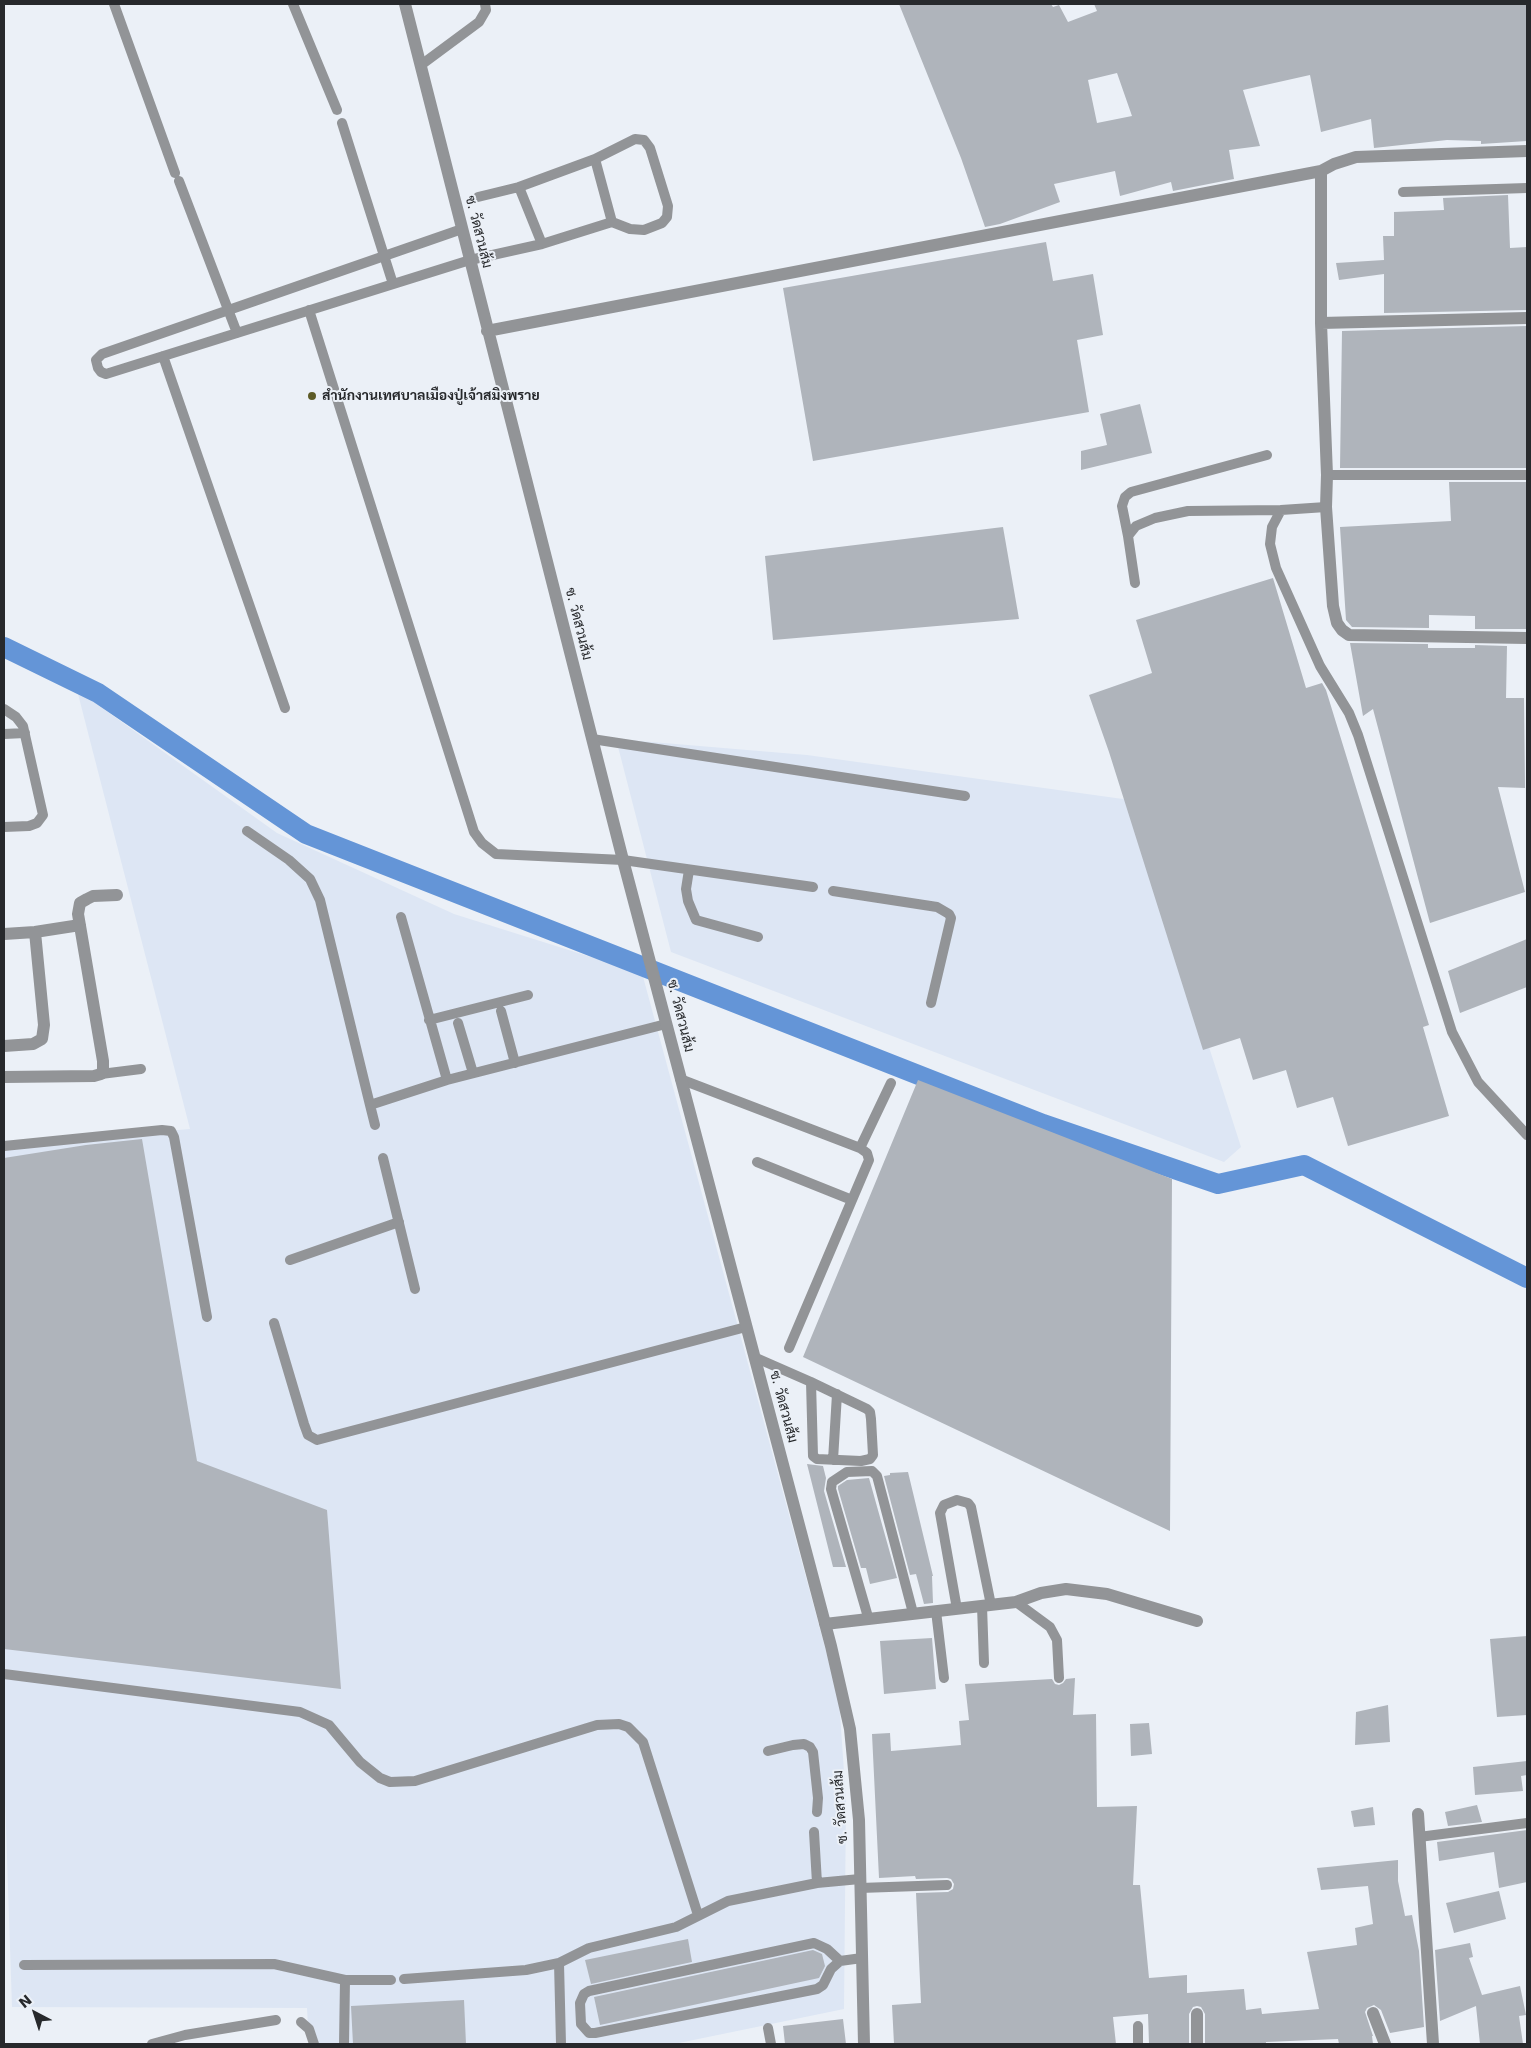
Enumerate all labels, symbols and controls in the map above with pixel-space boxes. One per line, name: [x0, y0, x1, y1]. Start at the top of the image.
street label: ซ. วัดสวนส้ม: [461, 194, 495, 270]
place label: สำนักงานเทศบาลเมืองปู่เจ้าสมิงพราย: [322, 388, 540, 404]
marker: สำนักงานเทศบาลเมืองปู่เจ้าสมิงพราย: [306, 390, 318, 402]
street label: ซ. วัดสวนส้ม: [561, 586, 595, 662]
street label: ซ. วัดสวนส้ม: [663, 978, 697, 1054]
street label: ซ. วัดสวนส้ม: [765, 1369, 801, 1445]
street label: ซ. วัดสวนส้ม: [830, 1770, 852, 1844]
north arrow: [10, 1988, 60, 2038]
text: N: [16, 1992, 35, 2011]

